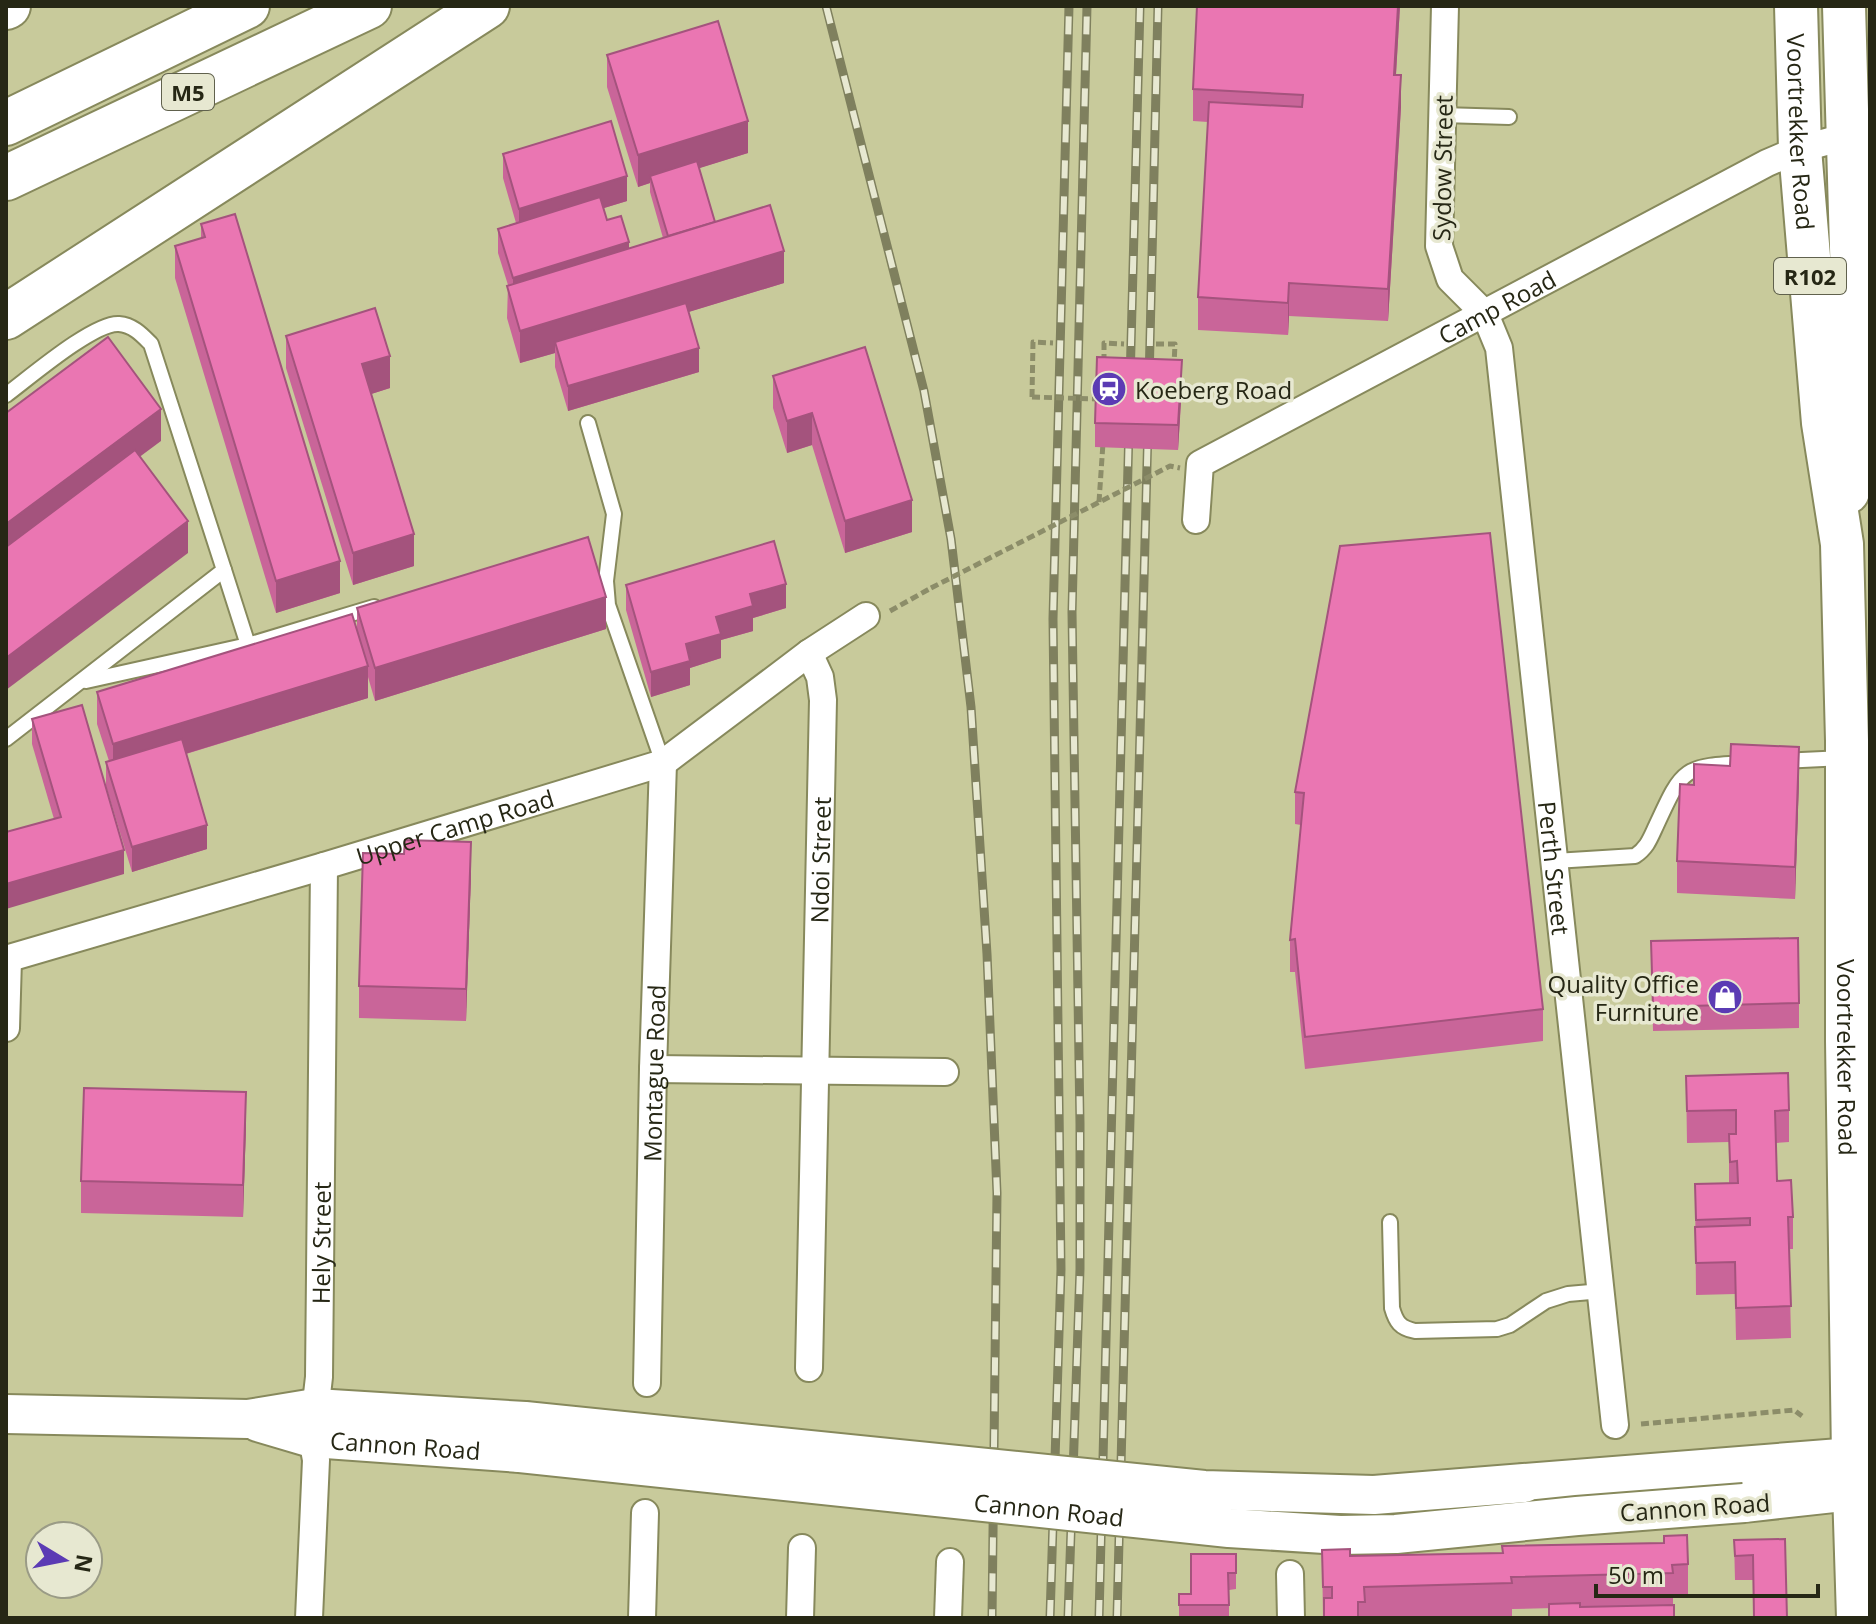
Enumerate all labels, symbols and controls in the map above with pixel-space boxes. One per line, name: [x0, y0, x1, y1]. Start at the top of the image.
street label: Voortrekker Road: [1780, 33, 1823, 231]
road number: M5: [162, 74, 214, 110]
street label: Sydow Street: [1424, 95, 1460, 241]
road number: R102: [1774, 258, 1846, 294]
street label: Camp Road: [1432, 262, 1561, 351]
station icon: Koeberg Road: [1090, 370, 1128, 408]
place label: Koeberg Road: [1135, 373, 1292, 406]
street label: Upper Camp Road: [352, 781, 558, 872]
street label: Ndoi Street: [802, 796, 837, 924]
street label: Perth Street: [1531, 799, 1579, 936]
street label: Voortrekker Road: [1831, 959, 1865, 1156]
place label: Quality Office Furniture: [1548, 967, 1699, 1028]
shop icon: Quality Office Furniture: [1706, 978, 1744, 1016]
street label: Montague Road: [635, 984, 672, 1162]
street label: Hely Street: [303, 1181, 337, 1304]
street label: Cannon Road: [329, 1423, 482, 1467]
street label: Cannon Road: [972, 1485, 1126, 1533]
street label: Cannon Road: [1619, 1485, 1771, 1529]
north arrow: [24, 1520, 104, 1600]
scale bar: [1596, 1548, 1818, 1598]
text: N: [68, 1552, 101, 1575]
text: 50 m: [1608, 1558, 1664, 1591]

